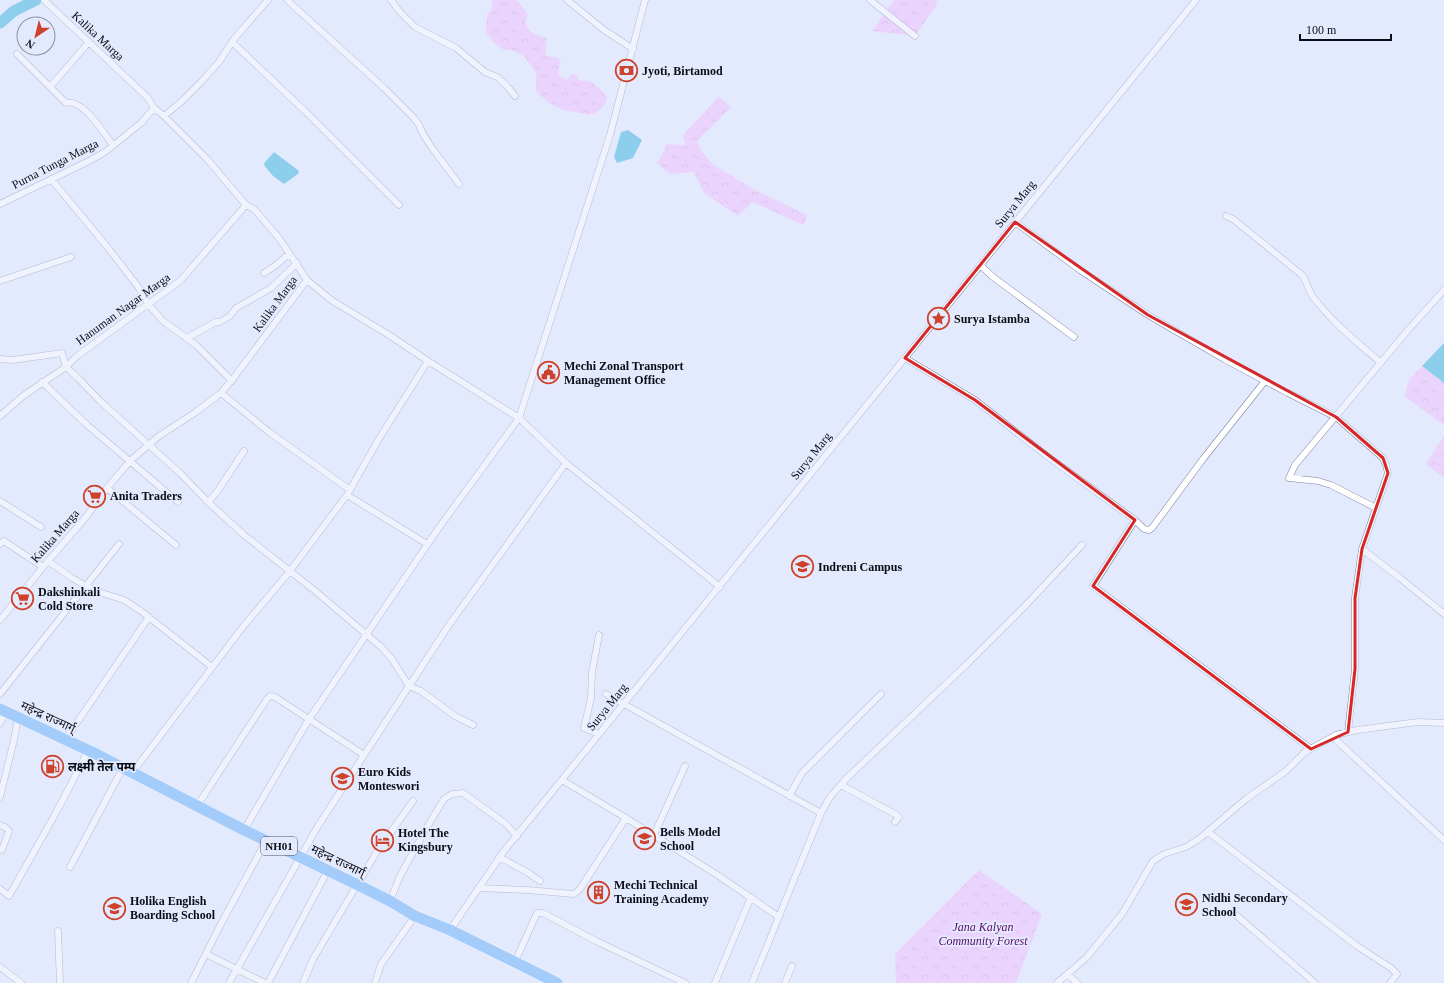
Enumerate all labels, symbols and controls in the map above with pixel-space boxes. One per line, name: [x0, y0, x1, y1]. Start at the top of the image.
street label: Kalika Marga: [69, 8, 127, 64]
north arrow: [16, 16, 56, 56]
scale bar: [1300, 16, 1391, 42]
text: 100 m: [1306, 23, 1337, 37]
text: N: [24, 37, 37, 51]
bank icon: Jyoti, Birtamod: [613, 58, 639, 84]
place label: Jyoti, Birtamod: [642, 64, 723, 78]
street label: Purna Tunga Marga: [9, 136, 101, 192]
street label: Surya Marg: [992, 178, 1038, 230]
street label: Hanuman Nagar Marga: [73, 270, 173, 348]
street label: Kalika Marga: [250, 273, 300, 335]
place icon: Surya Istamba: [925, 306, 951, 332]
place label: Surya Istamba: [954, 312, 1030, 326]
place label: Mechi Zonal Transport Management Office: [564, 359, 684, 387]
public building icon: Mechi Zonal Transport Management Office: [536, 360, 562, 386]
street label: Surya Marg: [788, 430, 834, 482]
supermarket icon: Anita Traders: [81, 483, 107, 509]
place label: Anita Traders: [110, 489, 182, 503]
street label: Kalika Marga: [28, 506, 82, 566]
school or university icon: Indreni Campus: [789, 554, 815, 580]
place label: Indreni Campus: [818, 560, 902, 574]
place label: Dakshinkali Cold Store: [38, 585, 101, 613]
supermarket icon: Dakshinkali Cold Store: [9, 586, 35, 612]
street label: Surya Marg: [584, 681, 630, 733]
street label: महेन्द्र राज्मार्ग्: [19, 697, 80, 737]
fuel station icon: लक्ष्मी तेल पम्प: [39, 754, 65, 780]
place label: लक्ष्मी तेल पम्प: [68, 759, 136, 774]
place label: Euro Kids Monteswori: [358, 765, 420, 793]
school or university icon: Euro Kids Monteswori: [329, 766, 355, 792]
place label: Bells Model School: [660, 825, 721, 853]
place label: Hotel The Kingsbury: [398, 826, 453, 854]
school or university icon: Bells Model School: [632, 826, 658, 852]
hotel icon: Hotel The Kingsbury: [370, 827, 396, 853]
road number: NH01: [261, 837, 297, 855]
street label: महेन्द्र राज्मार्ग्: [309, 841, 370, 881]
place label: Mechi Technical Training Academy: [614, 878, 709, 906]
building icon: Mechi Technical Training Academy: [586, 879, 612, 905]
place label: Nidhi Secondary School: [1202, 891, 1288, 919]
school or university icon: Nidhi Secondary School: [1174, 892, 1200, 918]
place label: Holika English Boarding School: [130, 894, 216, 922]
school or university icon: Holika English Boarding School: [102, 895, 128, 921]
park label: Jana Kalyan Community Forest: [938, 920, 1028, 948]

